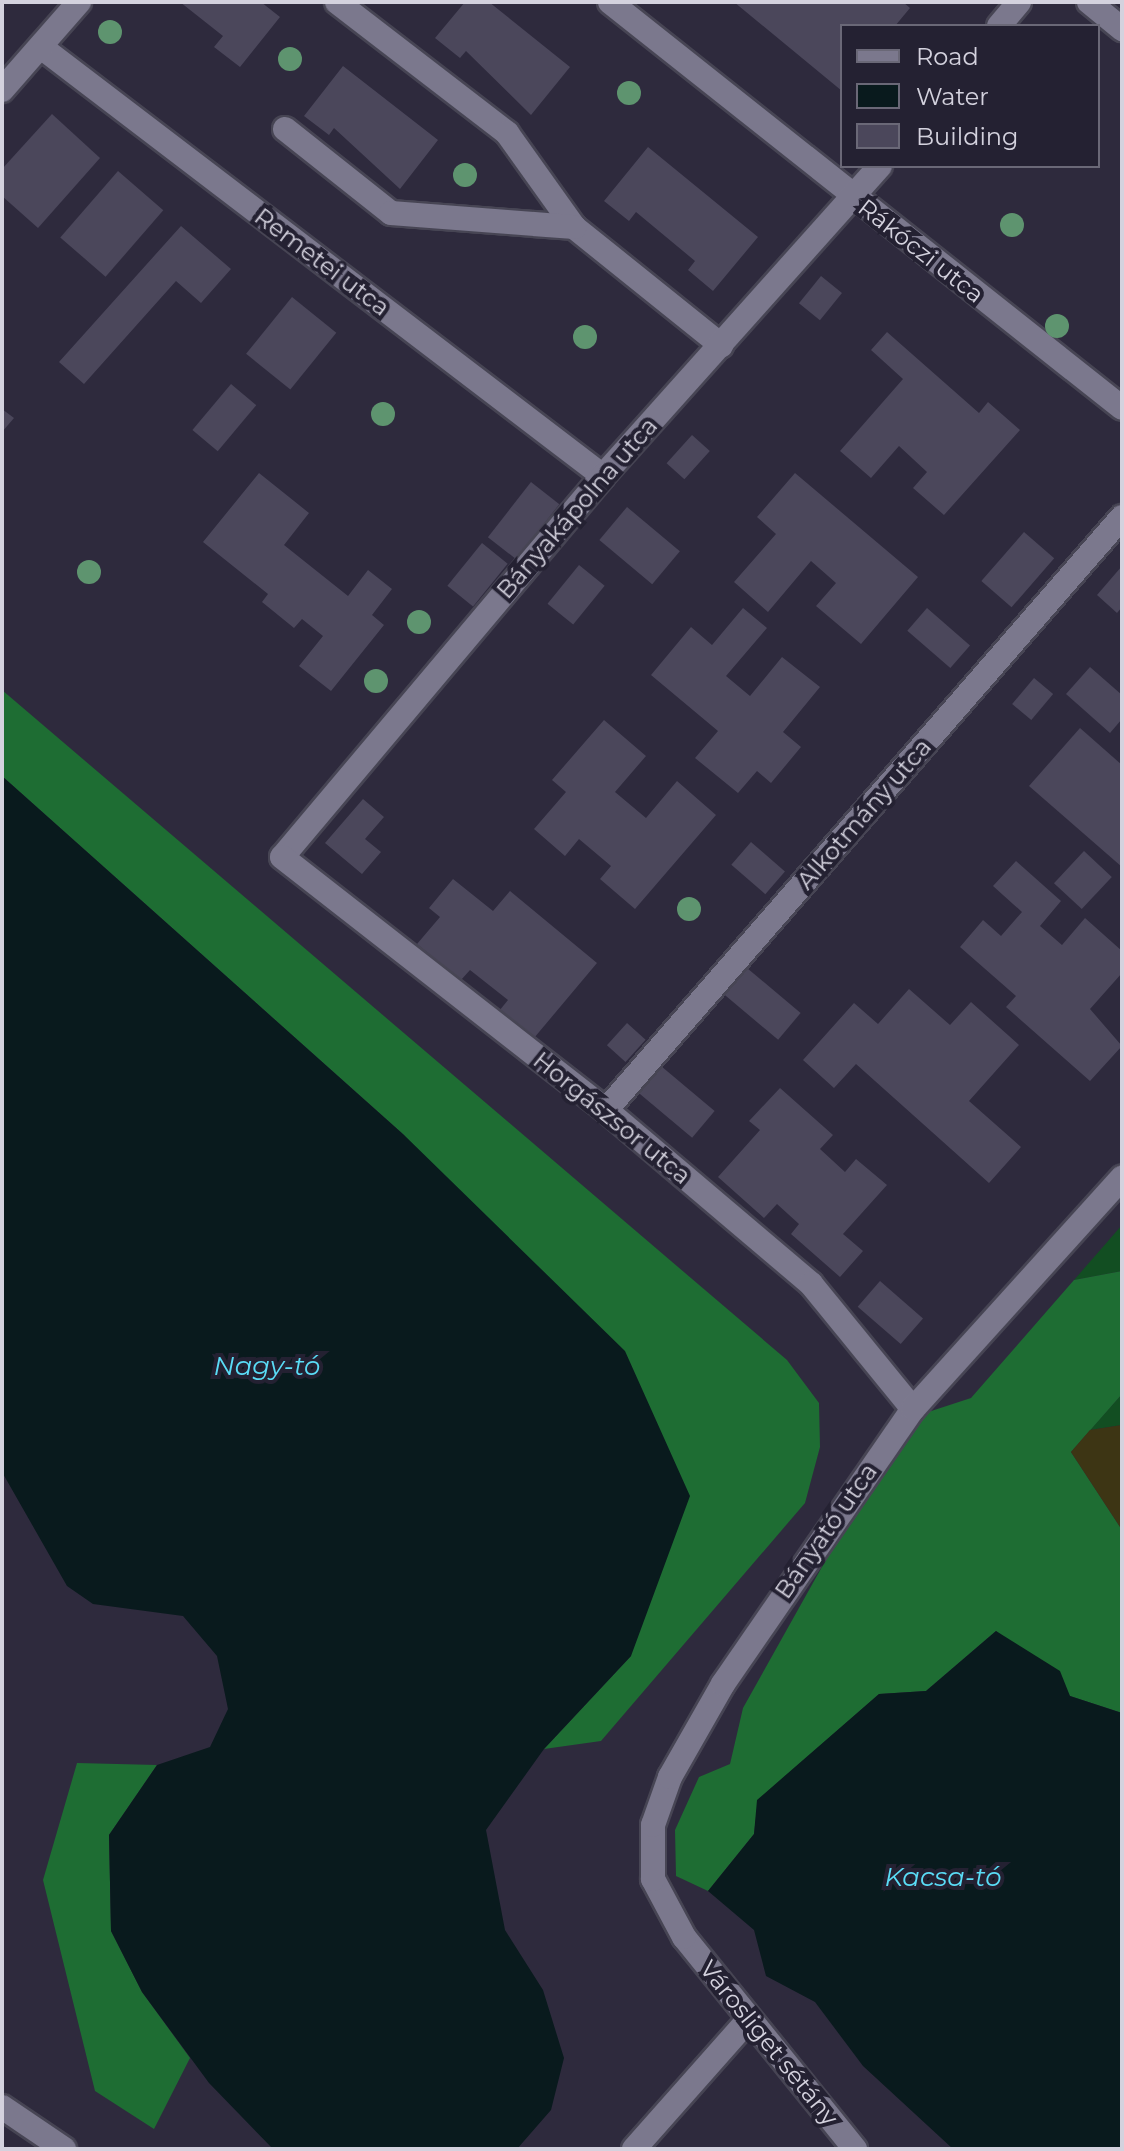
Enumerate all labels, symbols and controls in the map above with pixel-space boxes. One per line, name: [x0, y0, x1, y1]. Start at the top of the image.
legend: [840, 24, 1100, 168]
text: Road: [916, 42, 979, 71]
text: Water: [916, 82, 989, 111]
text: Building: [916, 122, 1019, 151]
street label: Rákóczi utca: [852, 193, 990, 309]
street label: Remetei utca: [249, 202, 395, 322]
street label: Bányakápolna utca: [491, 412, 663, 604]
street label: Alkotmány utca: [791, 733, 937, 895]
street label: Horgászsor utca: [527, 1046, 697, 1190]
water label: Nagy-tó: [214, 1351, 320, 1383]
street label: Bányató utca: [769, 1458, 883, 1604]
water label: Kacsa-tó: [884, 1862, 1002, 1894]
street label: Városliget sétány: [694, 1955, 844, 2131]

